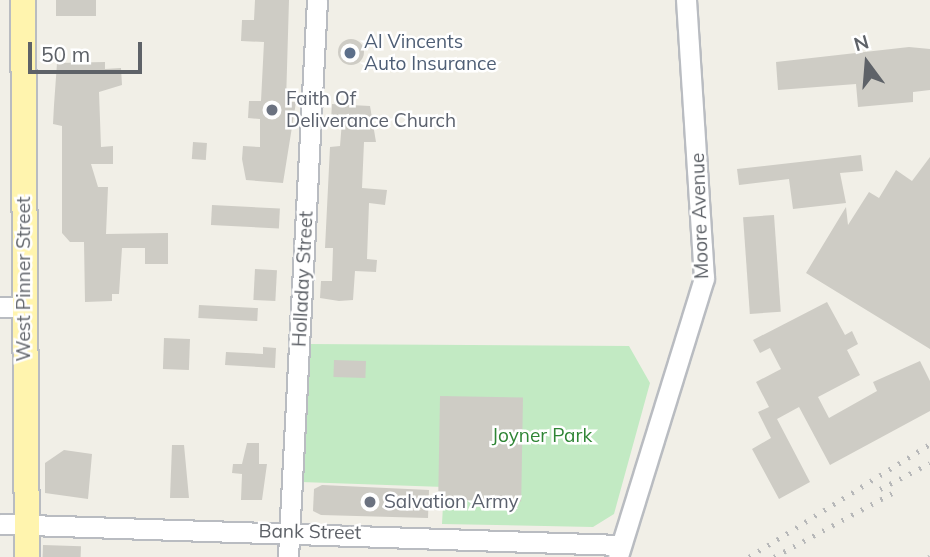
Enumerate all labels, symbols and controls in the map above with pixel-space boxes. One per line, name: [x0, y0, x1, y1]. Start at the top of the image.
scale bar: [32, 28, 145, 72]
north arrow: [832, 28, 902, 98]
text: N: [851, 29, 871, 56]
place label: Al Vincents Auto Insurance: [364, 31, 497, 75]
text: 50 m: [41, 41, 90, 67]
marker: Al Vincents Auto Insurance: [342, 45, 358, 61]
place label: Faith Of Deliverance Church: [286, 88, 456, 132]
marker: Faith Of Deliverance Church: [264, 102, 280, 118]
street label: Moore Avenue: [686, 153, 714, 279]
street label: West Pinner Street: [13, 196, 35, 362]
street label: Holladay Street: [288, 210, 318, 348]
park label: Joyner Park: [492, 425, 592, 447]
place label: Salvation Army: [384, 491, 519, 513]
marker: Salvation Army: [362, 494, 378, 510]
street label: Bank Street: [258, 520, 362, 544]

